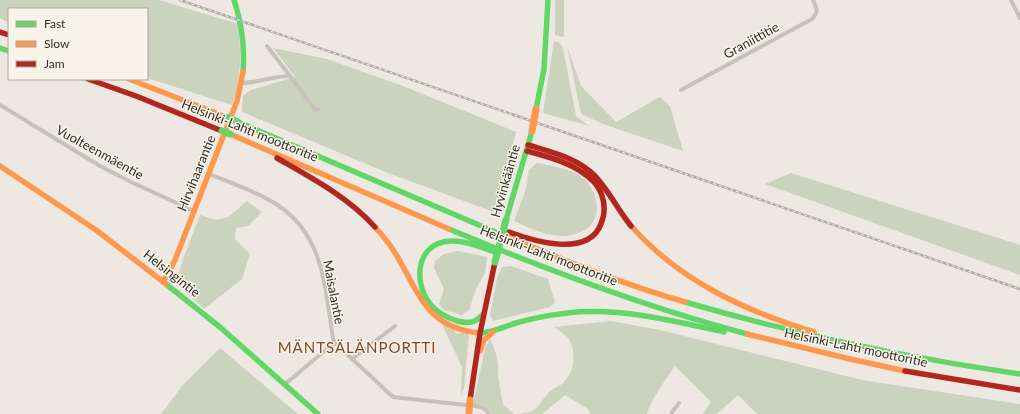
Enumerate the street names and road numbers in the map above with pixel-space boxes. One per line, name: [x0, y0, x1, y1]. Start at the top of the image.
street label: Graniittitie: [720, 18, 782, 62]
street label: Helsinki-Lahti moottoritie: [179, 95, 321, 165]
street label: Vuolteenmäentie: [53, 121, 147, 183]
street label: Hirvihaarantie: [173, 132, 219, 213]
street label: Hyvinkääntie: [487, 143, 523, 219]
street label: Helsinki-Lahti moottoritie: [478, 221, 620, 289]
street label: Helsingintie: [140, 246, 204, 300]
street label: Maisalantie: [320, 259, 348, 326]
street label: Helsinki-Lahti moottoritie: [783, 324, 929, 370]

